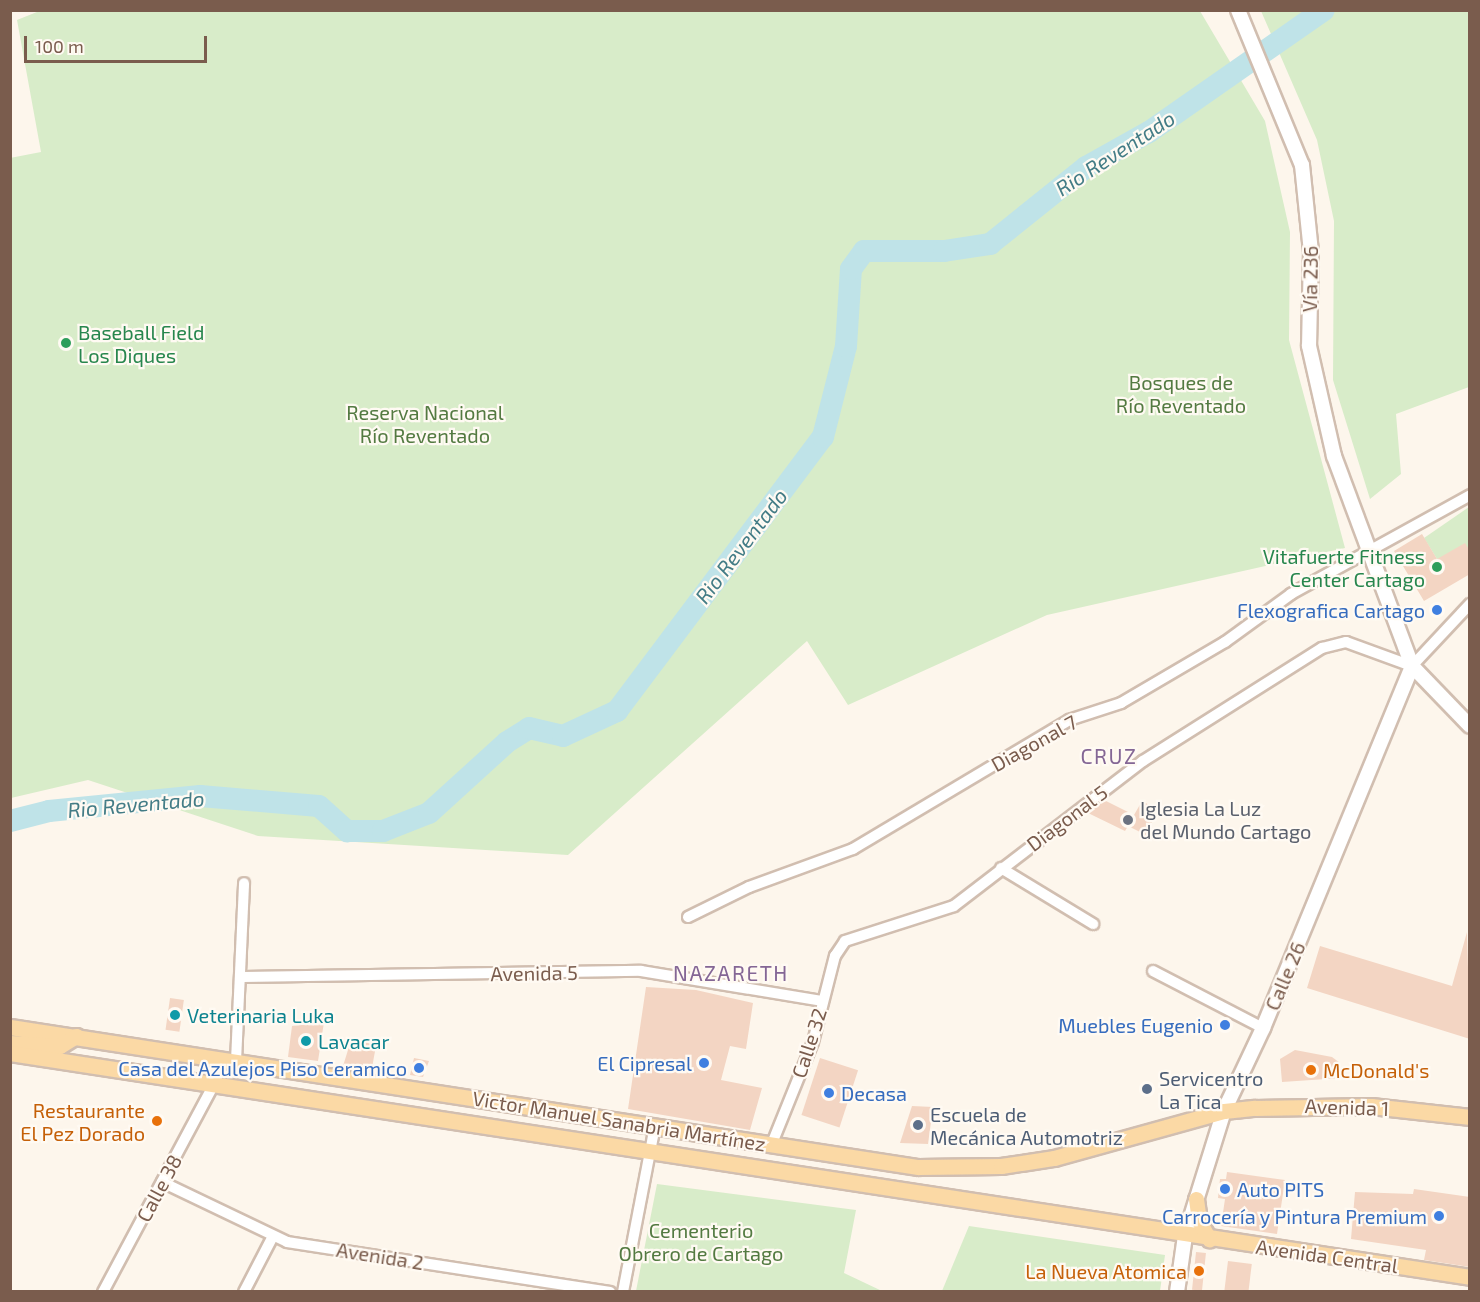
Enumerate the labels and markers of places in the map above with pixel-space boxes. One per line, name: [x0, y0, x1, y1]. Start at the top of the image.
place label: Baseball Field Los Diques: [78, 320, 205, 367]
marker: Baseball Field Los Diques: [59, 336, 73, 350]
place label: Vitafuerte Fitness Center Cartago: [1263, 544, 1425, 591]
marker: Vitafuerte Fitness Center Cartago: [1430, 560, 1444, 574]
place label: Flexografica Cartago: [1237, 598, 1425, 622]
marker: Flexografica Cartago: [1430, 603, 1444, 617]
place label: Iglesia La Luz del Mundo Cartago: [1140, 796, 1312, 843]
marker: Iglesia La Luz del Mundo Cartago: [1121, 813, 1135, 827]
place label: Veterinaria Luka: [187, 1003, 334, 1027]
marker: Veterinaria Luka: [168, 1008, 182, 1022]
place label: Muebles Eugenio: [1058, 1013, 1213, 1037]
marker: Muebles Eugenio: [1218, 1018, 1232, 1032]
place label: Lavacar: [318, 1029, 390, 1053]
marker: Lavacar: [299, 1034, 313, 1048]
place label: El Cipresal: [597, 1051, 692, 1075]
place label: Casa del Azulejos Piso Ceramico: [117, 1056, 407, 1080]
marker: El Cipresal: [697, 1056, 711, 1070]
place label: McDonald's: [1323, 1058, 1429, 1082]
marker: Casa del Azulejos Piso Ceramico: [412, 1061, 426, 1075]
marker: McDonald's: [1304, 1063, 1318, 1077]
place label: Servicentro La Tica: [1159, 1066, 1263, 1113]
place label: Decasa: [841, 1081, 907, 1105]
marker: Servicentro La Tica: [1140, 1082, 1154, 1096]
marker: Decasa: [822, 1086, 836, 1100]
place label: Restaurante El Pez Dorado: [20, 1098, 145, 1145]
place label: Escuela de Mecánica Automotriz: [930, 1102, 1123, 1149]
marker: Restaurante El Pez Dorado: [150, 1114, 164, 1128]
marker: Escuela de Mecánica Automotriz: [911, 1118, 925, 1132]
place label: Auto PITS: [1237, 1177, 1324, 1201]
marker: Auto PITS: [1218, 1182, 1232, 1196]
place label: Carrocería y Pintura Premium: [1161, 1204, 1427, 1228]
marker: Carrocería y Pintura Premium: [1432, 1209, 1446, 1223]
place label: La Nueva Atomica: [1025, 1259, 1187, 1283]
marker: La Nueva Atomica: [1192, 1264, 1206, 1278]

